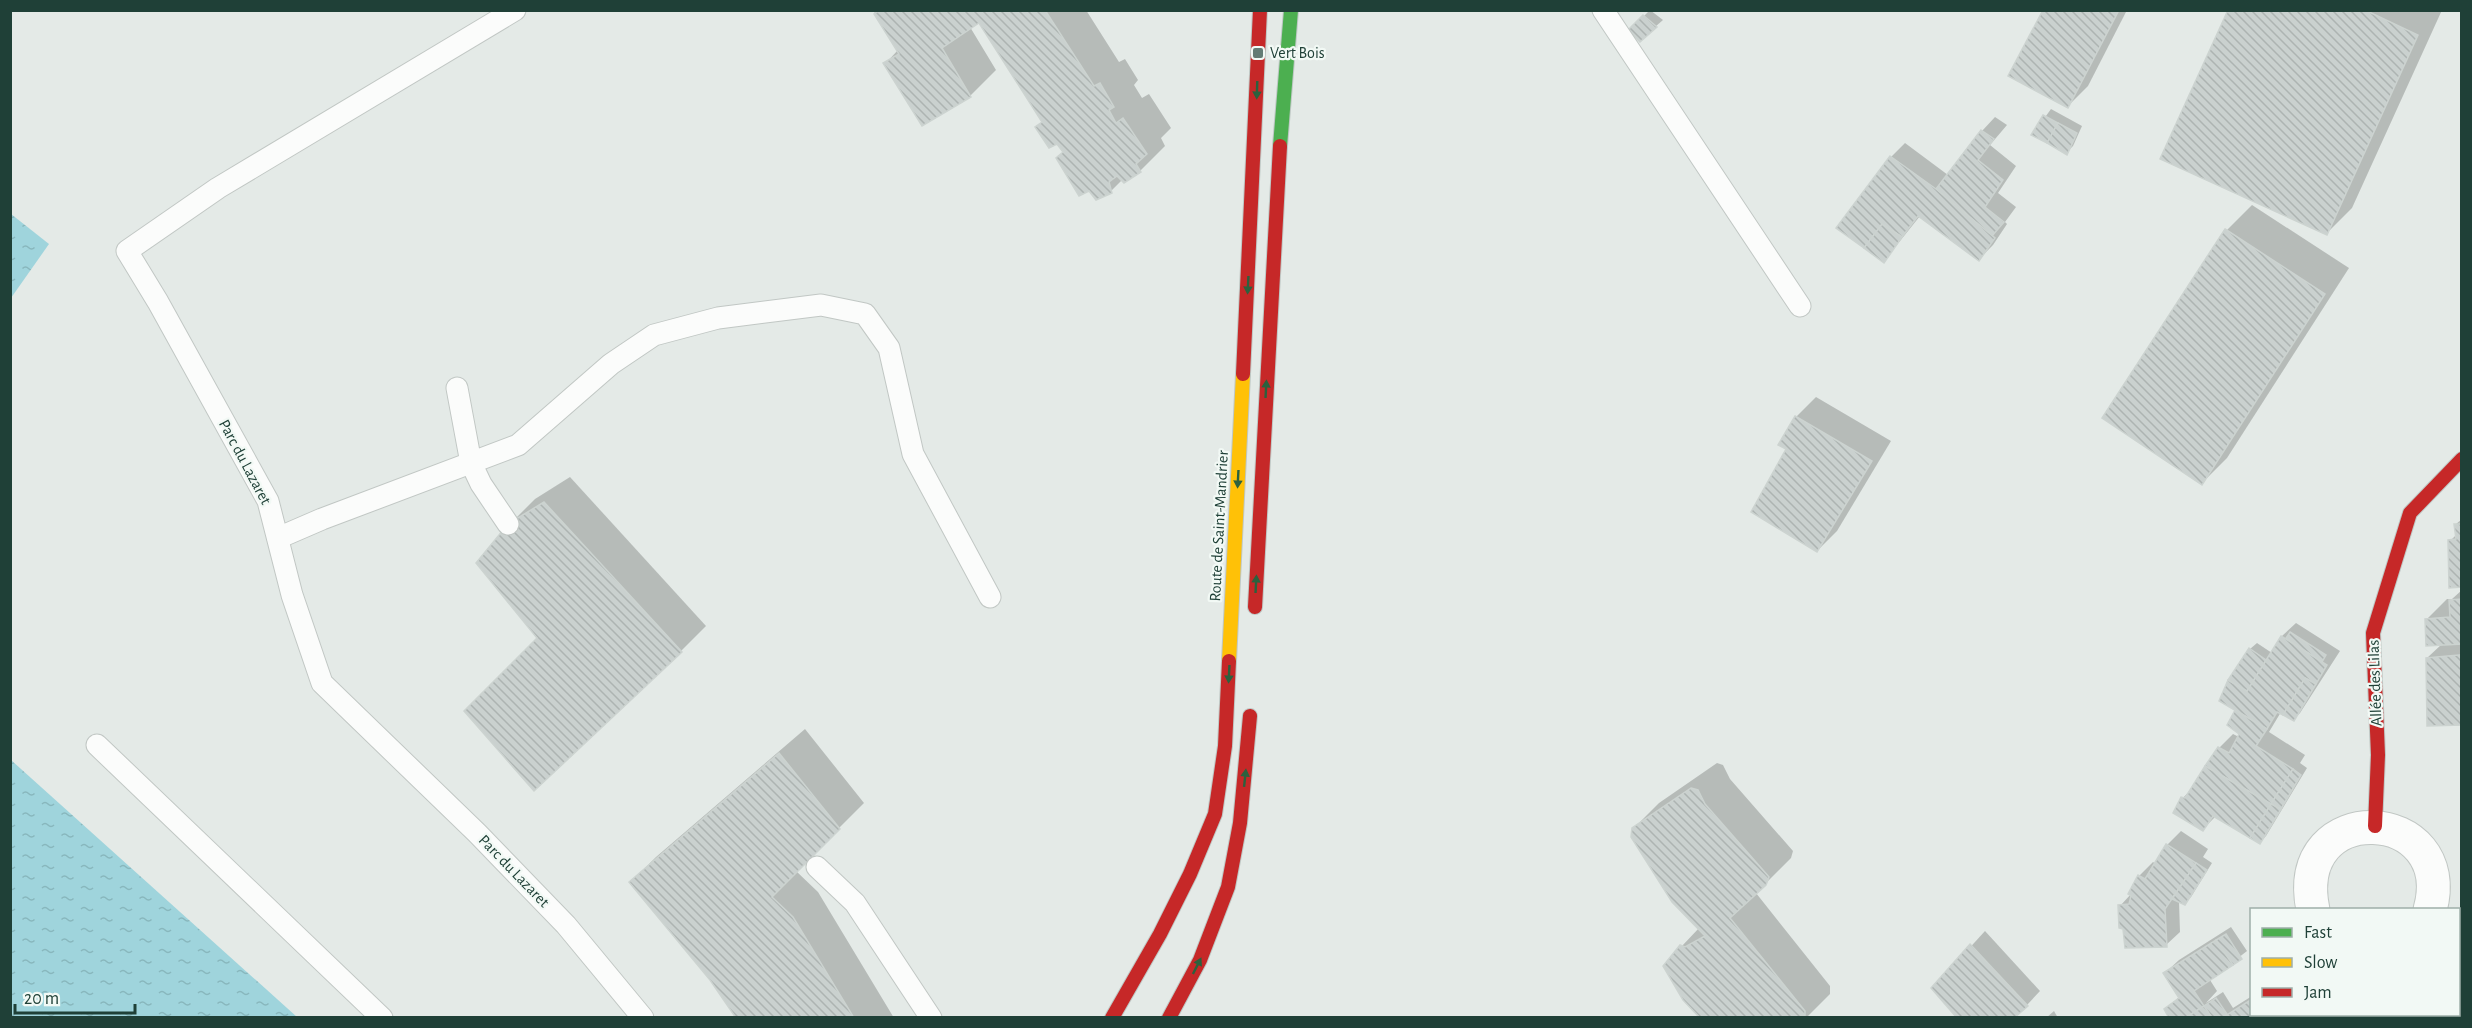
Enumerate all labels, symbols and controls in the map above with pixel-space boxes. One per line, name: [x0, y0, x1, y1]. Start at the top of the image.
place label: Vert Bois: [1270, 45, 1325, 61]
marker: Vert Bois: [1251, 46, 1265, 60]
one-way arrow: [1252, 80, 1261, 99]
one-way arrow: [1243, 275, 1252, 294]
one-way arrow: [1262, 379, 1271, 398]
street label: Parc du Lazaret: [216, 417, 274, 507]
street label: Route de Saint-Mandrier: [1207, 449, 1231, 602]
one-way arrow: [1234, 470, 1243, 489]
one-way arrow: [1252, 574, 1261, 593]
street label: Allée des Lilas: [2365, 639, 2385, 727]
one-way arrow: [1224, 665, 1233, 684]
one-way arrow: [1240, 769, 1249, 788]
street label: Parc du Lazaret: [476, 832, 552, 910]
legend: [2250, 908, 2460, 1016]
text: Fast: [2304, 924, 2332, 942]
text: Slow: [2304, 954, 2337, 972]
one-way arrow: [1192, 957, 1201, 974]
scale bar: [15, 977, 135, 1015]
text: Jam: [2304, 984, 2332, 1002]
text: 20 m: [24, 990, 59, 1008]

